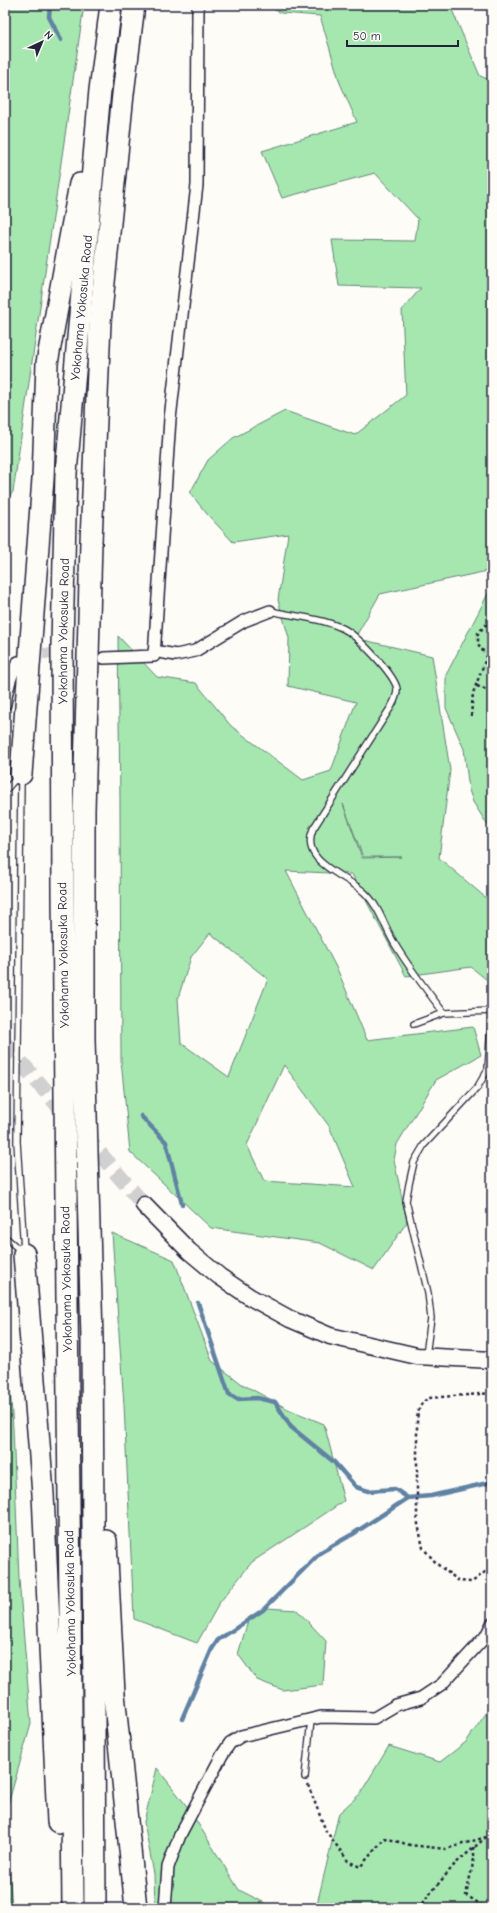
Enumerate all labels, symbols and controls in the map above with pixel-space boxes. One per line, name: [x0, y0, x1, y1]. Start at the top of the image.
north arrow: [22, 22, 62, 62]
scale bar: [347, 22, 458, 48]
text: N: [41, 28, 56, 42]
text: 50 m: [353, 29, 381, 43]
street label: Yokohama Yokosuka Road: [67, 234, 95, 381]
street label: Yokohama Yokosuka Road: [54, 558, 72, 704]
street label: Yokohama Yokosuka Road: [54, 882, 72, 1028]
street label: Yokohama Yokosuka Road: [57, 1206, 75, 1352]
street label: Yokohama Yokosuka Road: [61, 1530, 79, 1676]

